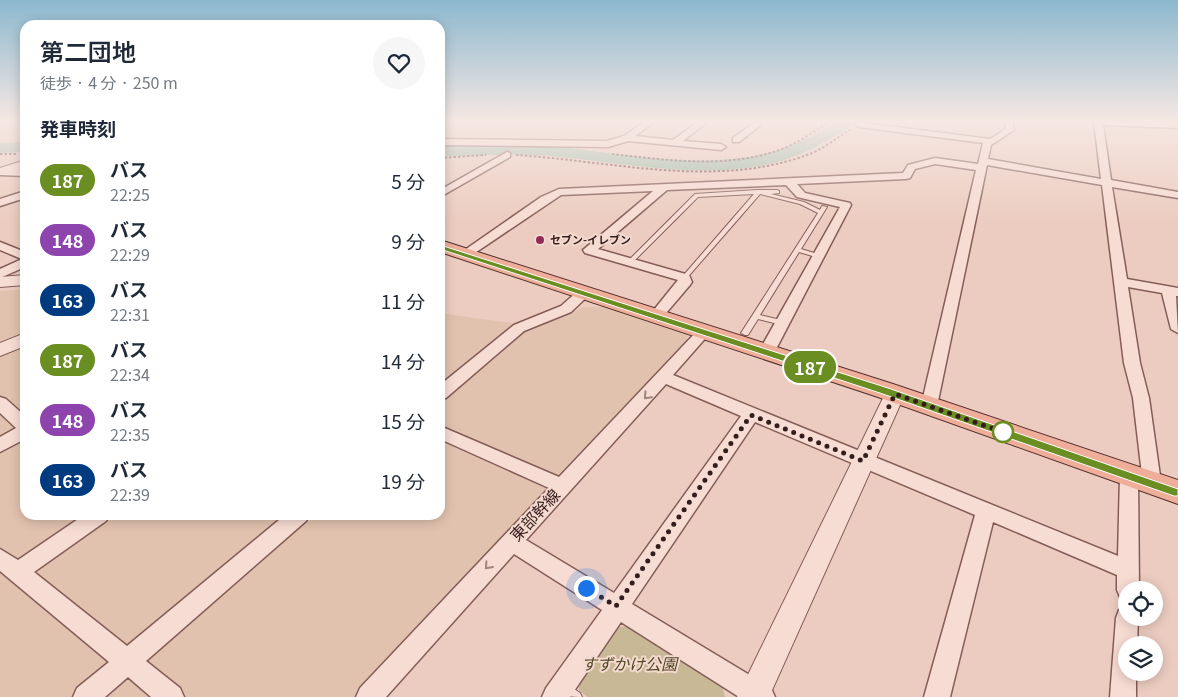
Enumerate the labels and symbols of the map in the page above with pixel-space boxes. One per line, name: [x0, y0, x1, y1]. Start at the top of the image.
place label: セブン-イレブン: [550, 231, 631, 247]
marker: セブン-イレブン: [534, 234, 546, 246]
line badge: 187: [781, 351, 839, 383]
one-way arrow: [644, 390, 653, 399]
unlabelled marker: [992, 421, 1014, 443]
street label: 東部幹線: [504, 483, 565, 546]
one-way arrow: [485, 560, 494, 569]
your location: [574, 576, 599, 601]
park label: すずかけ公園: [581, 651, 679, 675]

